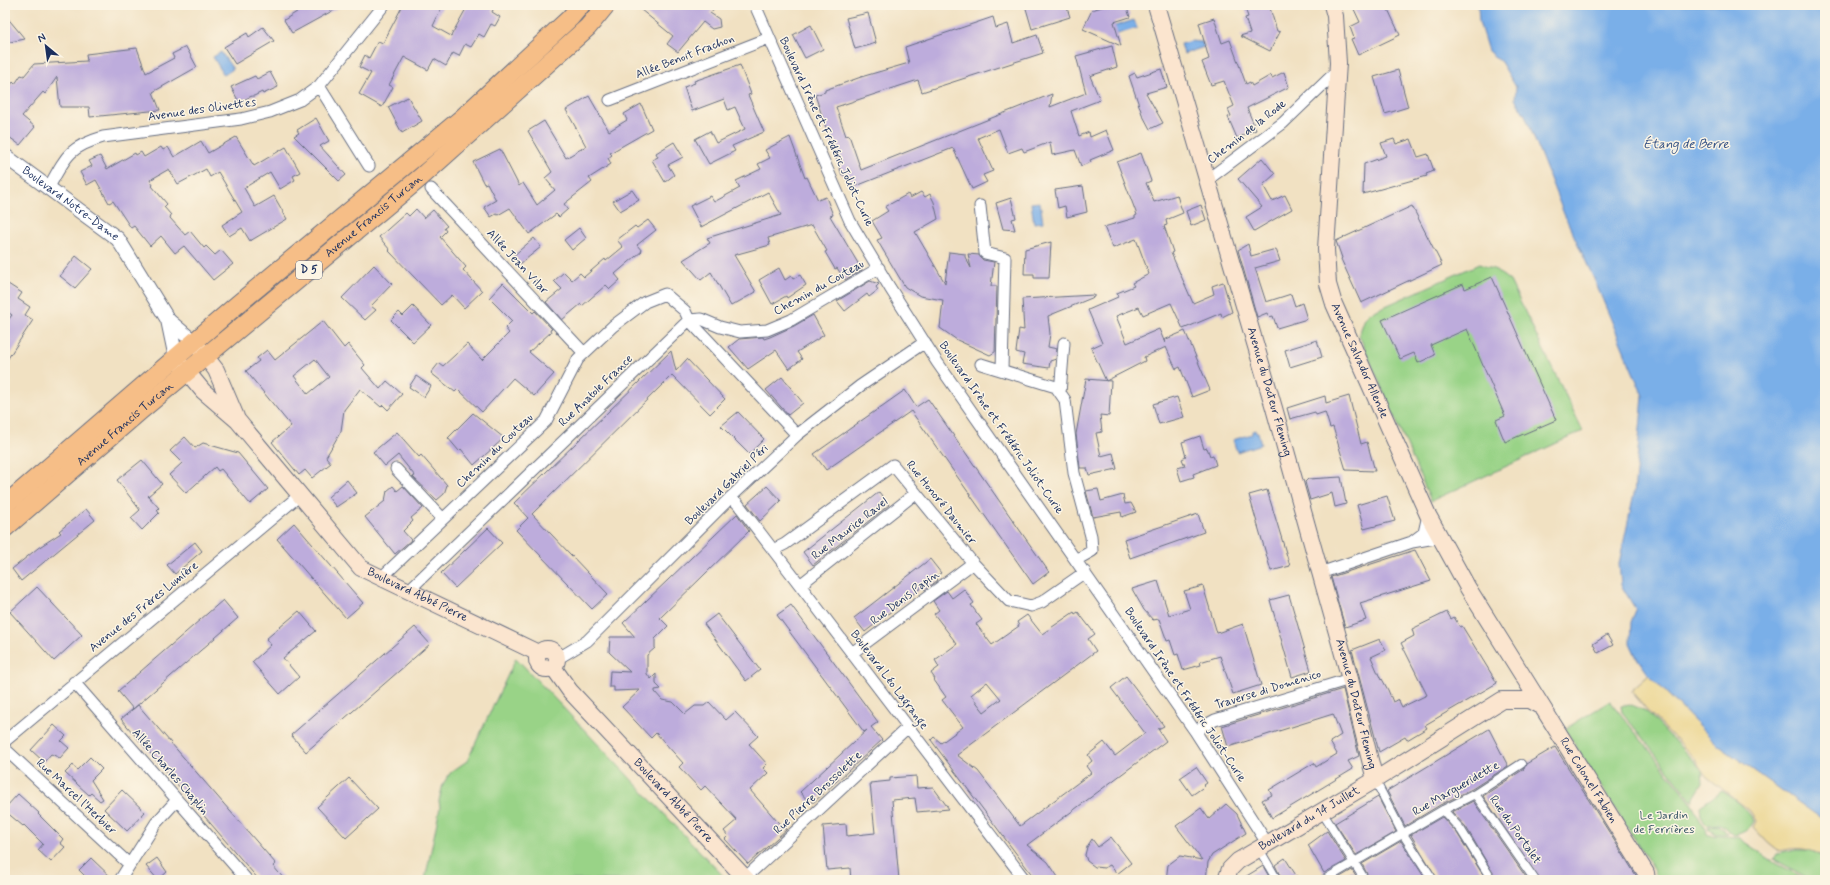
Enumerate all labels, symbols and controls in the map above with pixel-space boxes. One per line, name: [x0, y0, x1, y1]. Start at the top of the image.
north arrow: [26, 26, 66, 66]
text: N: [35, 30, 48, 46]
street label: Allée Benoit Frachon: [633, 31, 737, 83]
street label: Boulevard Irène et Frédéric Joliot-Curie: [775, 35, 877, 230]
street label: Avenue des Olivettes: [147, 94, 258, 126]
street label: Chemin de la Rode: [1204, 96, 1290, 168]
water label: Étang de Berre: [1643, 135, 1730, 154]
street label: Boulevard Notre-Dame: [18, 163, 122, 245]
street label: Avenue Francis Turcan: [322, 171, 426, 262]
street label: Allée Jean Vilar: [483, 226, 551, 298]
street label: Chemin du Couteau: [771, 256, 867, 320]
road number: D 5: [296, 261, 322, 279]
street label: Avenue Salvador Allende: [1327, 300, 1392, 421]
street label: Avenue du Docteur Fleming: [1243, 325, 1295, 458]
street label: Boulevard Irène et Frédéric Joliot-Curie: [935, 339, 1067, 518]
street label: Rue Anatole France: [555, 351, 637, 431]
street label: Avenue Francis Turcan: [74, 378, 178, 470]
street label: Chemin du Couteau: [453, 410, 537, 492]
street label: Boulevard Gabriel Péri: [682, 441, 772, 529]
street label: Rue Honoré Daumier: [902, 458, 980, 549]
street label: Rue Maurice Ravel: [809, 494, 891, 564]
street label: Avenue des Frères Lumière: [86, 558, 202, 656]
street label: Boulevard Abbé Pierre: [364, 564, 471, 626]
street label: Rue Denis Papin: [867, 566, 943, 629]
street label: Boulevard Irène et Frédéric Joliot-Curie: [1120, 605, 1250, 786]
street label: Boulevard Léo Lagrange: [846, 627, 932, 734]
street label: Avenue du Docteur Fleming: [1331, 637, 1380, 771]
street label: Traverse di Domenico: [1213, 666, 1323, 714]
street label: Allée Charles Chaplin: [128, 725, 212, 819]
street label: Rue Colonel Fabien: [1555, 735, 1621, 826]
street label: Rue Pierre Brossolette: [770, 748, 866, 838]
street label: Rue Marcel l'Herbier: [32, 755, 120, 839]
street label: Boulevard Abbé Pierre: [630, 755, 717, 847]
street label: Rue Margueridette: [1410, 758, 1502, 820]
street label: Boulevard du 14 Juillet: [1256, 783, 1363, 855]
street label: Rue du Portalet: [1485, 792, 1545, 868]
park label: Le Jardin de Ferrières: [1633, 808, 1695, 838]

